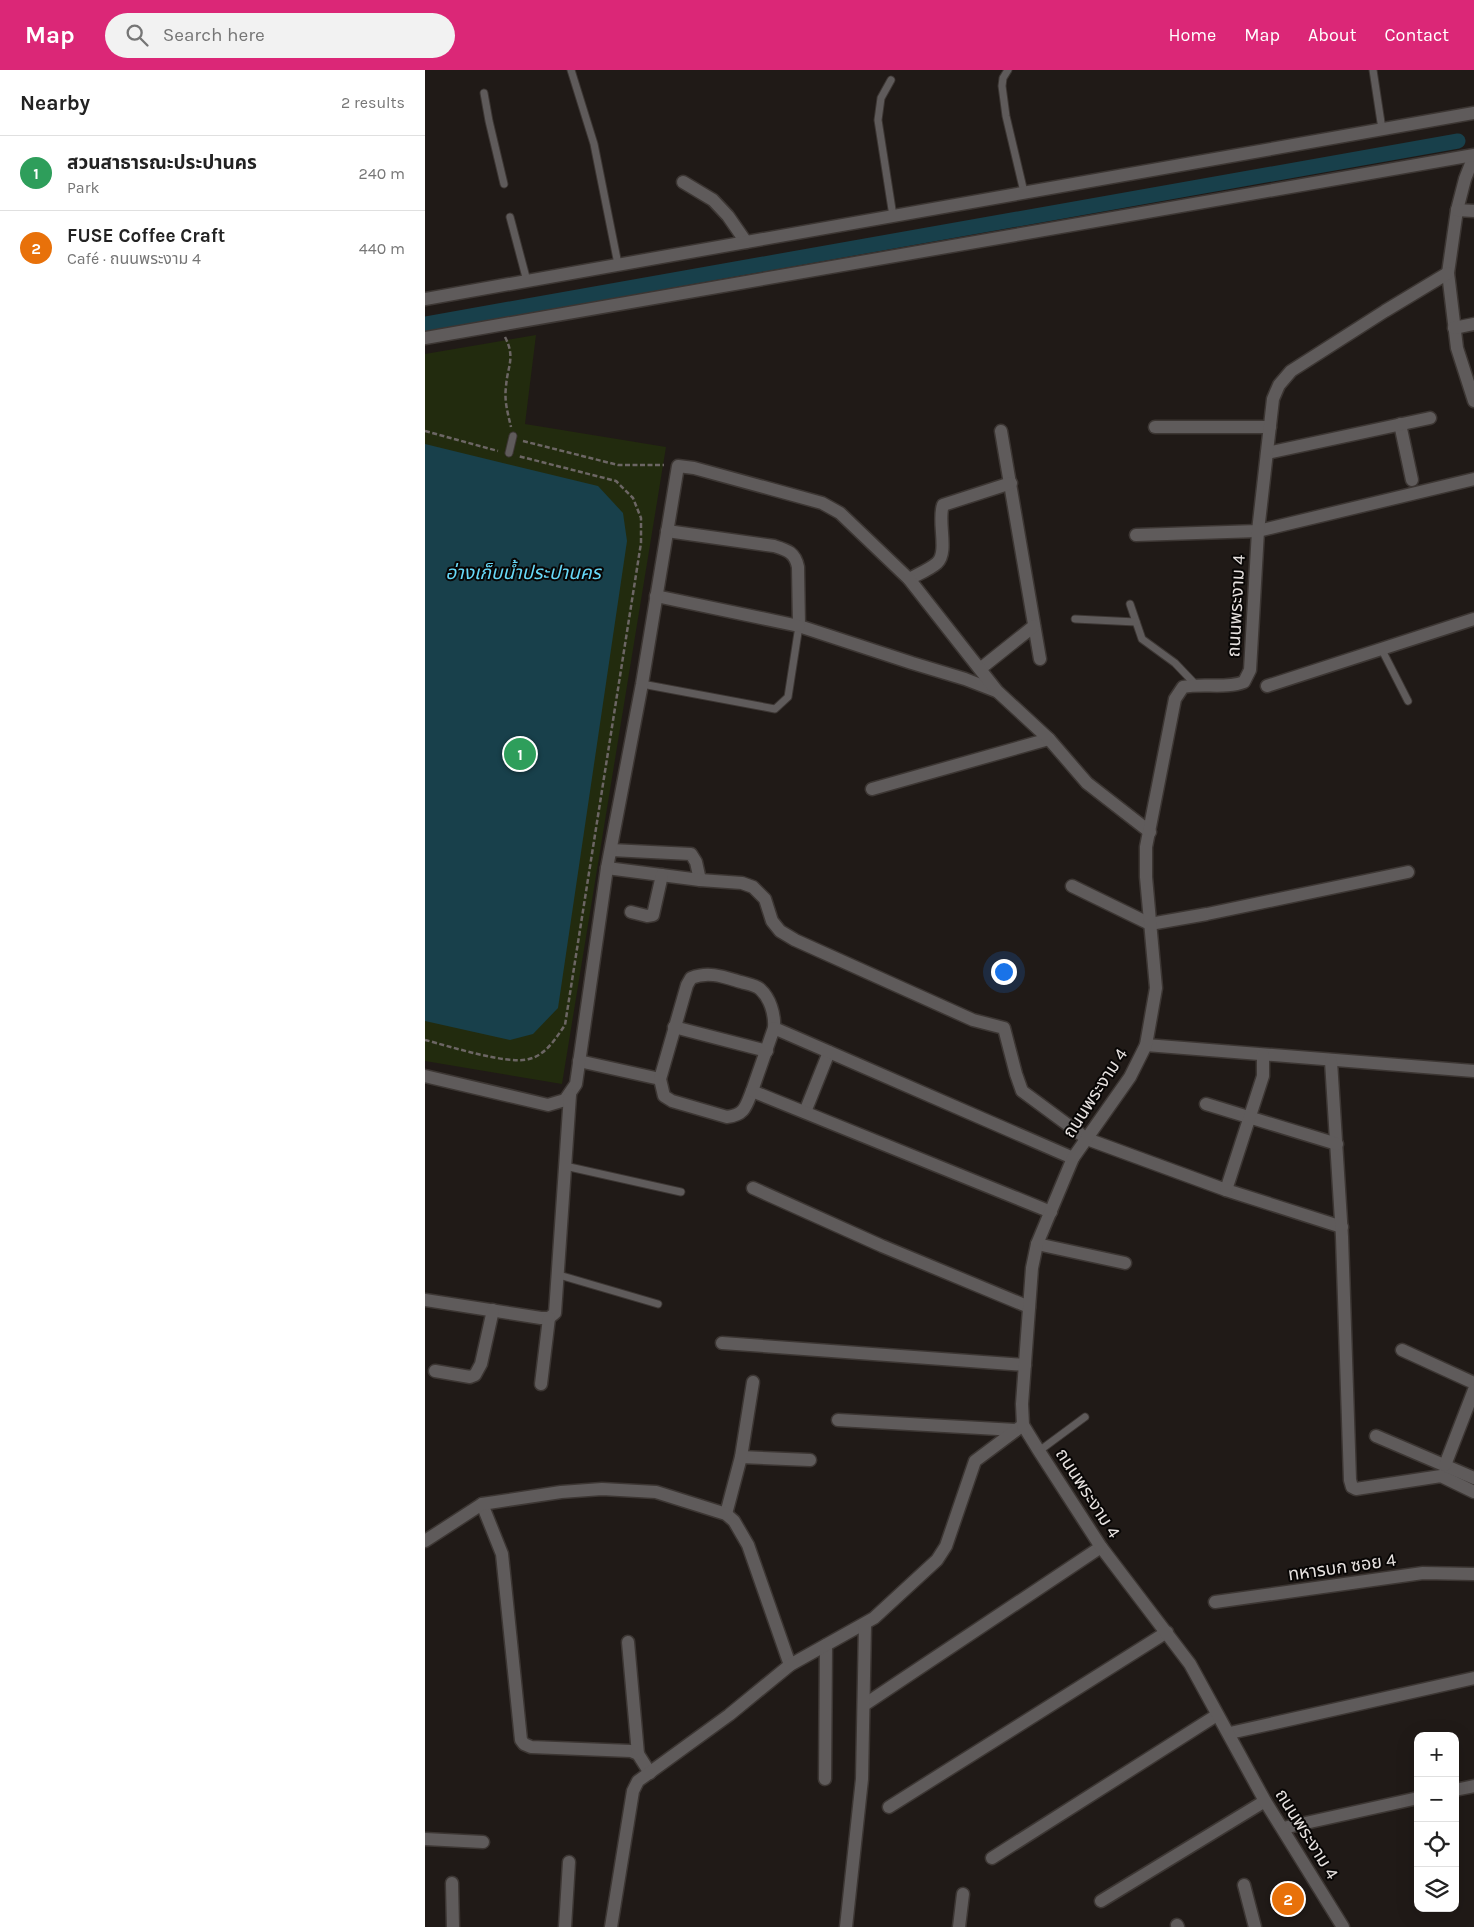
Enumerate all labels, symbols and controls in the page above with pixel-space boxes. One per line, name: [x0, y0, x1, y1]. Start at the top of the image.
search box: [105, 13, 455, 58]
text: Map: [25, 21, 75, 49]
icon: search: [123, 21, 151, 49]
text: Search here: [163, 24, 265, 46]
text: Home: [1168, 24, 1216, 46]
text: Map: [1244, 24, 1280, 46]
text: About: [1308, 24, 1357, 46]
text: Contact: [1385, 24, 1449, 46]
text: Nearby: [20, 91, 90, 115]
text: 2 results: [341, 93, 405, 112]
text: สวนสาธารณะประปานคร: [67, 152, 257, 174]
text: 1: [33, 164, 39, 183]
text: 240 m: [359, 164, 405, 183]
text: Park: [67, 178, 99, 197]
text: FUSE Coffee Craft: [67, 225, 225, 247]
text: 2: [31, 239, 41, 258]
text: 440 m: [359, 239, 405, 258]
text: Café · ถนนพระงาม 4: [67, 249, 201, 268]
street label: ถนนพระงาม 4: [1222, 554, 1250, 658]
water label: อ่างเก็บน้ำประปานคร: [445, 559, 603, 584]
pin: 1: [504, 735, 536, 773]
your location: [991, 959, 1017, 985]
street label: ถนนพระงาม 4: [1058, 1044, 1132, 1142]
street label: ถนนพระงาม 4: [1051, 1444, 1125, 1542]
street label: ทหารบก ซอย 4: [1287, 1549, 1397, 1585]
map controls: [1414, 1732, 1459, 1912]
button: +: [1414, 1732, 1459, 1777]
button: −: [1414, 1777, 1459, 1822]
street label: ถนนพระงาม 4: [1270, 1785, 1344, 1883]
button: locate: [1414, 1822, 1459, 1867]
button: layers: [1414, 1867, 1459, 1912]
pin: 2: [1272, 1880, 1304, 1918]

